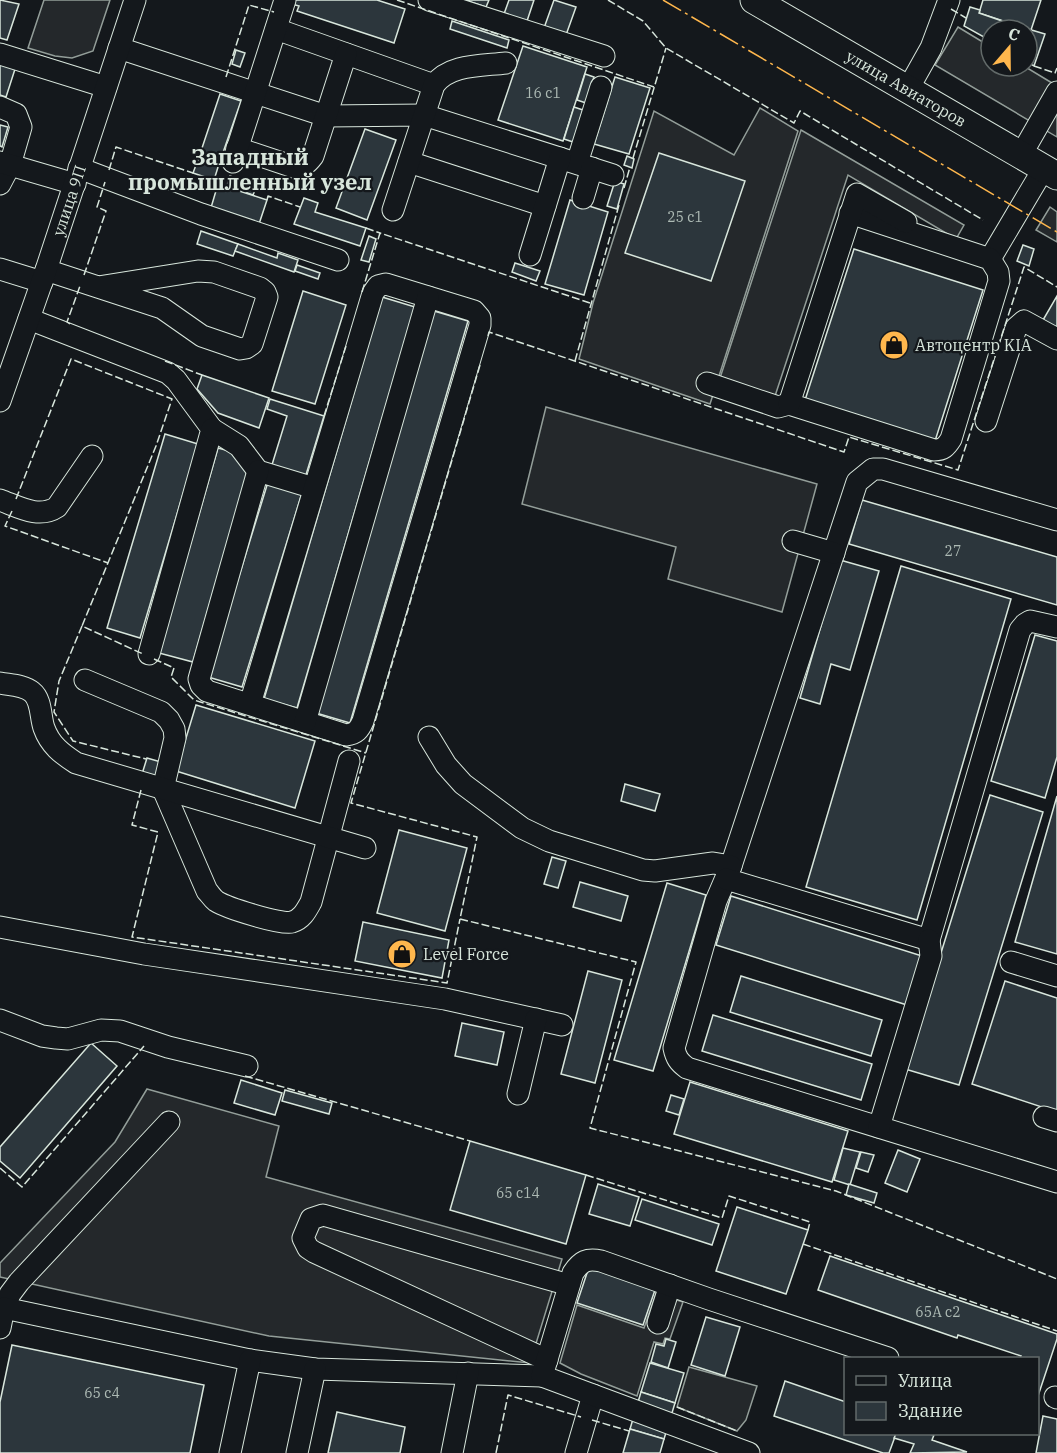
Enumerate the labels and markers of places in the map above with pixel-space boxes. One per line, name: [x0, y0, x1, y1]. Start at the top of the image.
shop icon: Автоцентр KIA: [878, 329, 910, 361]
place label: Автоцентр KIA: [915, 335, 1032, 355]
shop icon: Level Force: [386, 938, 418, 970]
place label: Level Force: [423, 944, 509, 964]

